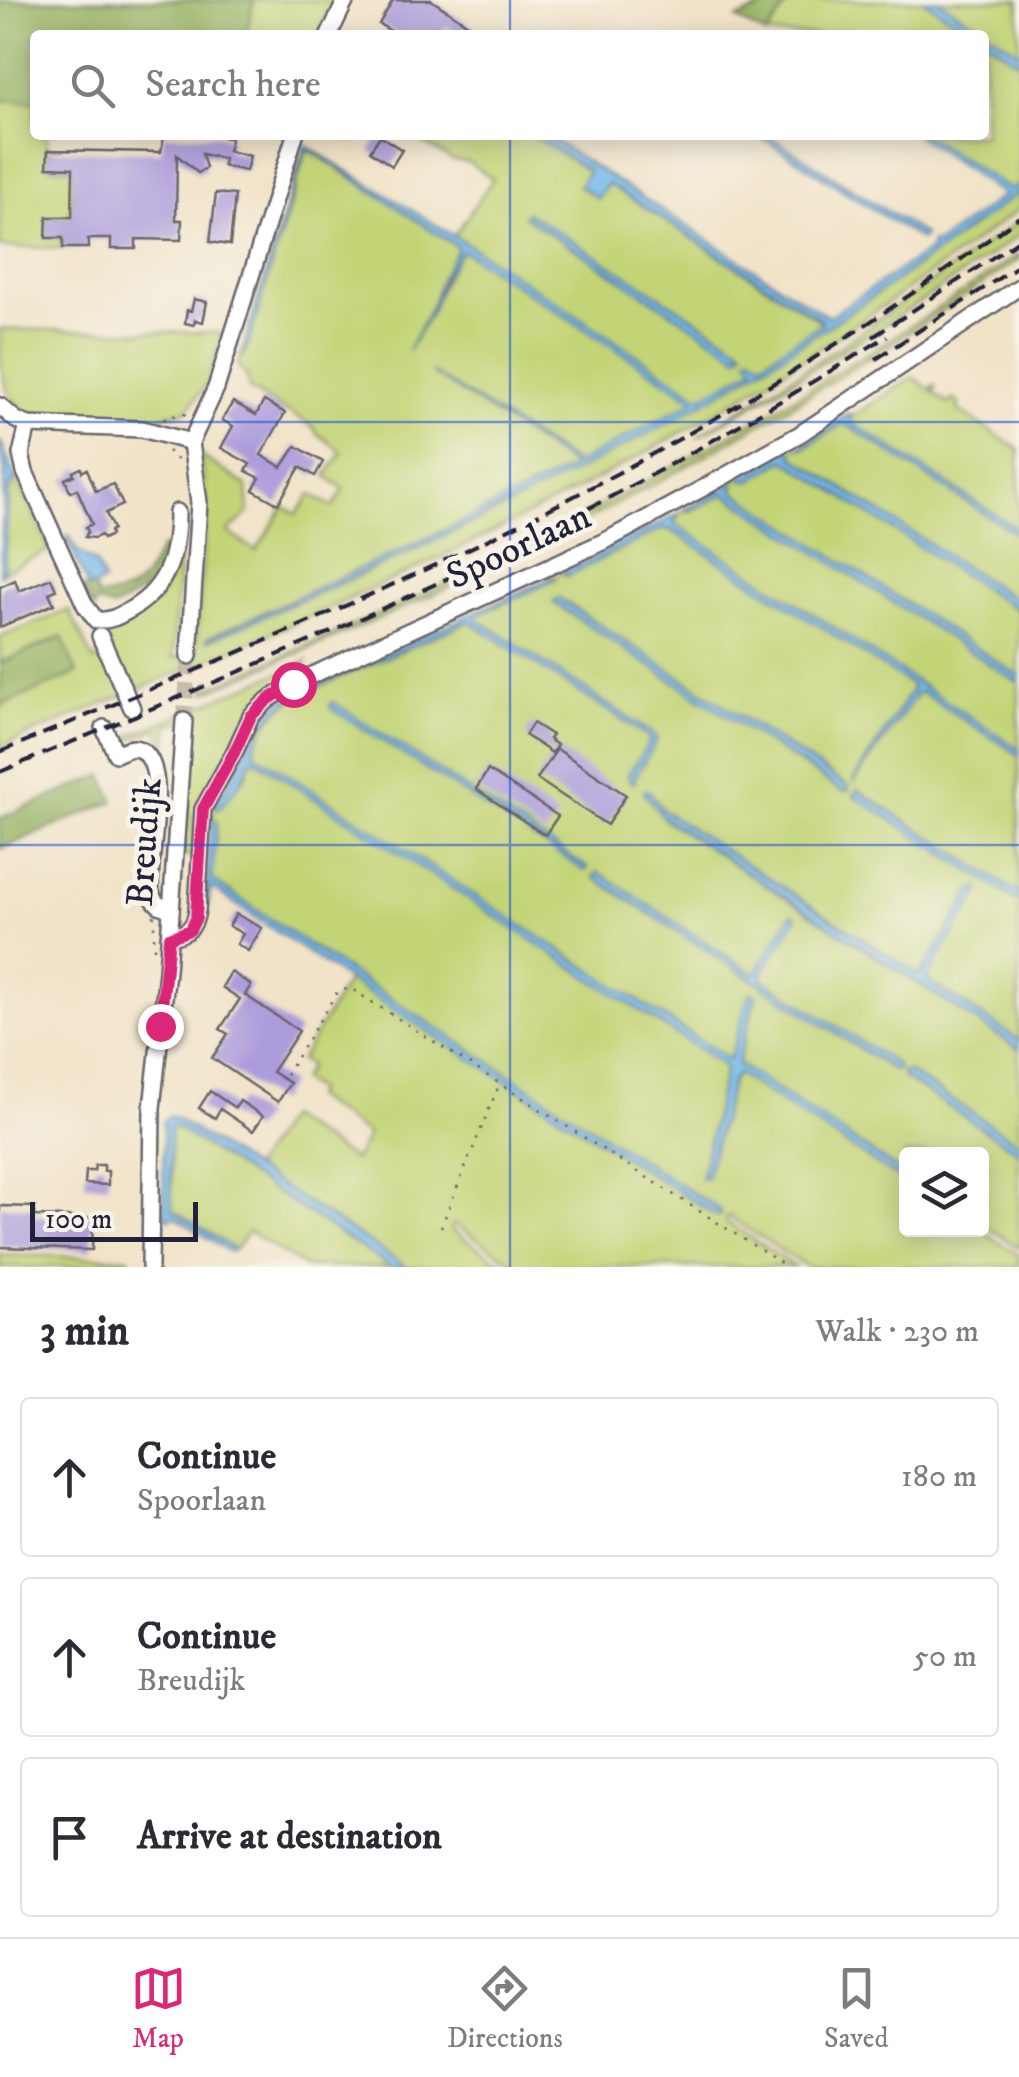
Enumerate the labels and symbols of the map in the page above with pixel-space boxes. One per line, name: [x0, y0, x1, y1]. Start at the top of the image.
street label: Spoorlaan: [439, 493, 599, 601]
route start: [271, 662, 317, 708]
street label: Breudijk: [117, 776, 173, 908]
route end: [138, 1004, 184, 1050]
scale bar: [30, 1197, 198, 1242]

